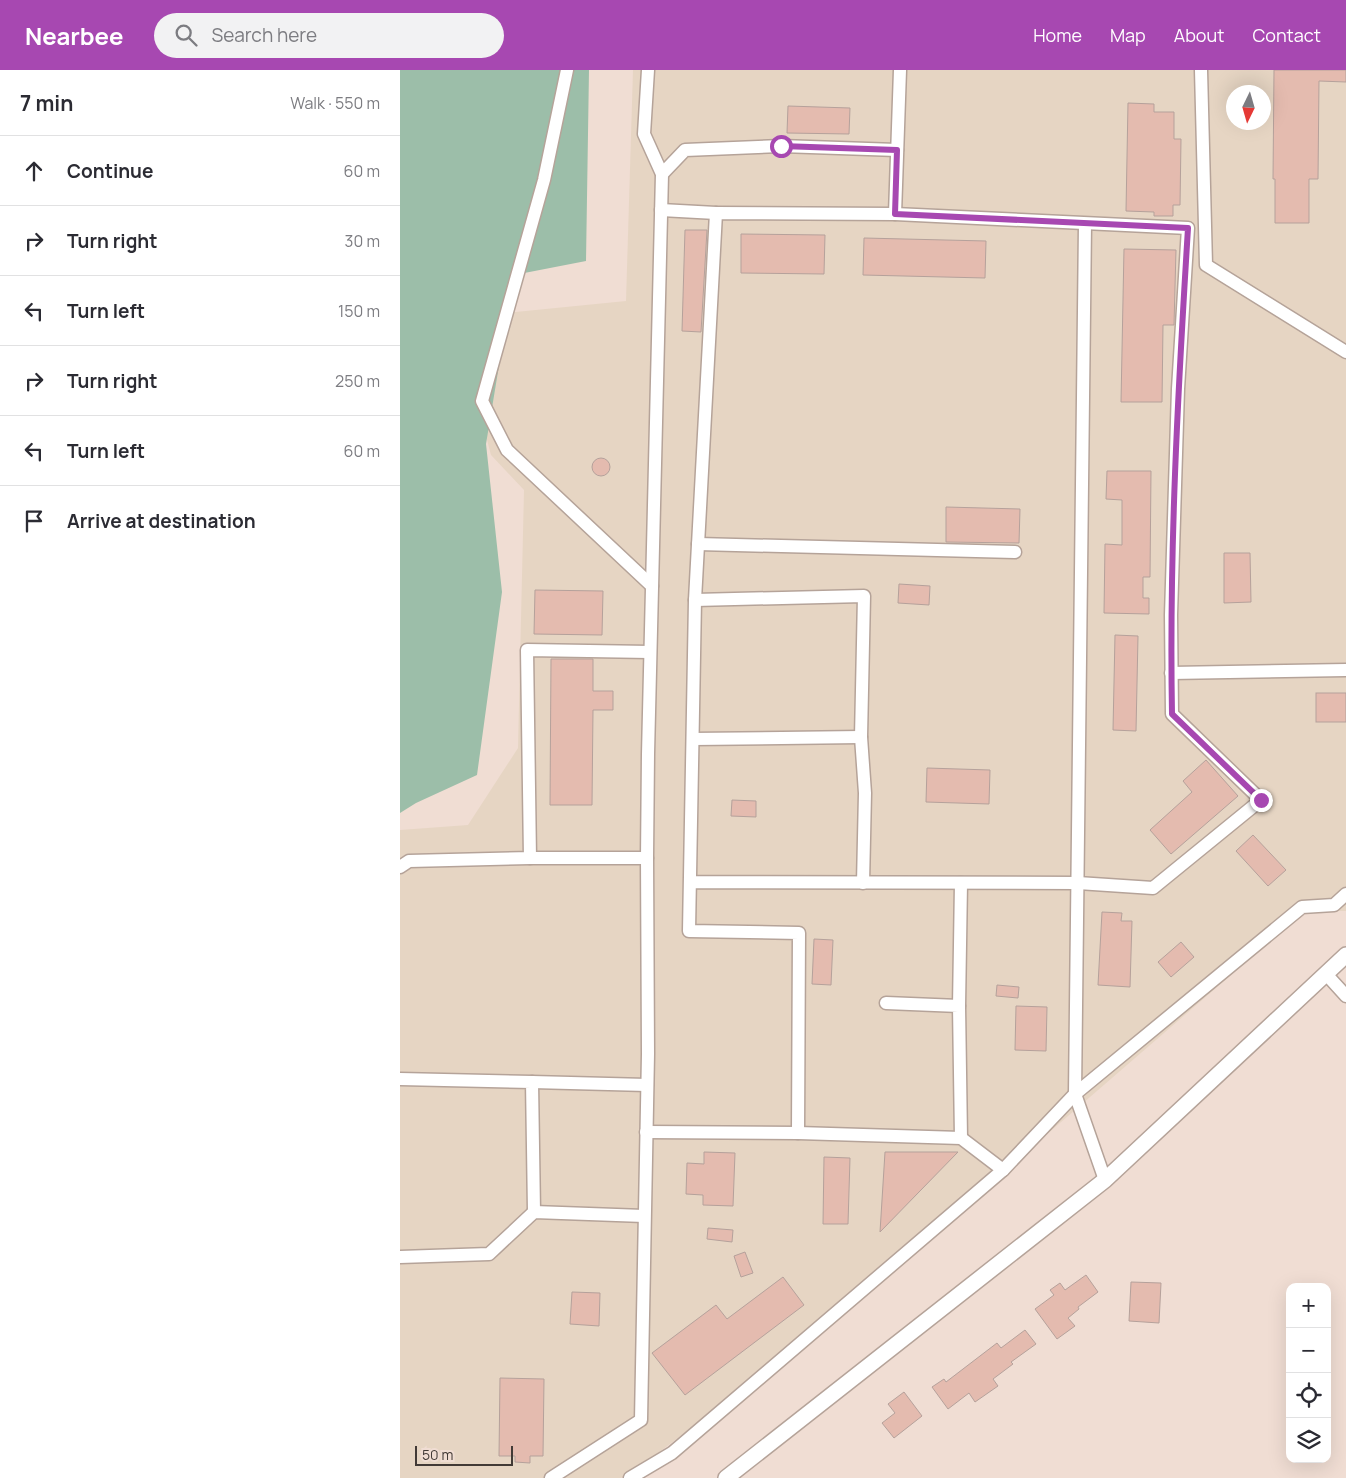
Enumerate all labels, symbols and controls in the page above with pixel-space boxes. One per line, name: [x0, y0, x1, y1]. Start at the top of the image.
search box: [154, 13, 504, 58]
text: Nearbee: [25, 19, 124, 52]
icon: search: [172, 21, 200, 49]
text: Search here: [212, 22, 317, 48]
text: Home: [1033, 23, 1082, 47]
text: Map: [1110, 23, 1146, 47]
text: About: [1174, 23, 1224, 47]
text: Contact: [1252, 23, 1321, 47]
north arrow: [1226, 85, 1271, 130]
text: 7 min: [20, 89, 73, 117]
text: Walk · 550 m: [290, 92, 380, 114]
route start: [770, 135, 793, 158]
icon: ahead: [20, 157, 48, 185]
text: Continue: [67, 158, 153, 184]
text: 60 m: [344, 160, 380, 182]
icon: right: [20, 227, 48, 255]
text: Turn right: [67, 228, 157, 254]
text: 30 m: [345, 230, 380, 252]
icon: left: [20, 297, 48, 325]
text: Turn left: [67, 298, 145, 324]
text: 150 m: [338, 300, 380, 322]
icon: right: [20, 367, 48, 395]
text: Turn right: [67, 368, 157, 394]
text: 250 m: [335, 370, 380, 392]
icon: left: [20, 437, 48, 465]
text: Turn left: [67, 438, 145, 464]
text: 60 m: [344, 440, 380, 462]
icon: arrive: [20, 507, 48, 535]
text: Arrive at destination: [67, 508, 256, 534]
route end: [1250, 789, 1273, 812]
map controls: [1286, 1283, 1331, 1463]
button: +: [1286, 1283, 1331, 1328]
button: −: [1286, 1328, 1331, 1373]
button: locate: [1286, 1373, 1331, 1418]
button: layers: [1286, 1418, 1331, 1463]
scale bar: [415, 1443, 512, 1466]
text: 50 m: [422, 1445, 453, 1464]

